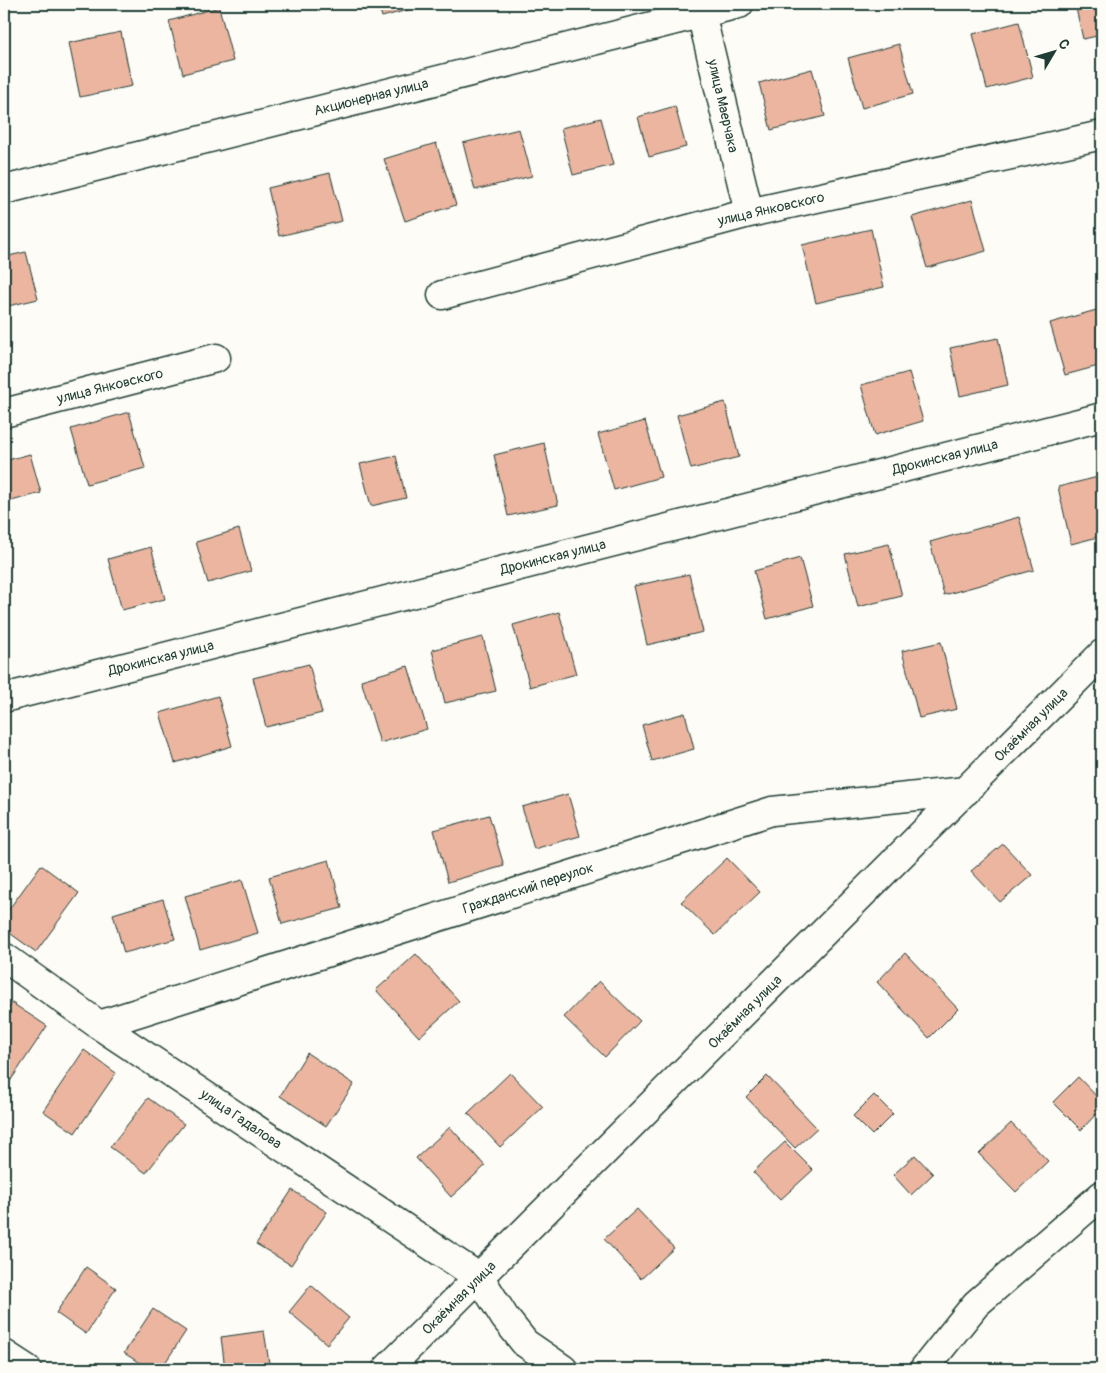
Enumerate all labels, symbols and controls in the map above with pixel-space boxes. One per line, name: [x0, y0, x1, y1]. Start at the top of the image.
north arrow: [1028, 28, 1078, 78]
text: С: [1054, 36, 1073, 53]
street label: улица Маерчака: [704, 57, 742, 154]
street label: Акционерная улица: [312, 75, 430, 119]
street label: улица Янковского: [715, 188, 826, 230]
street label: улица Янковского: [54, 364, 165, 408]
street label: Дрокинская улица: [889, 436, 1000, 479]
street label: Дрокинская улица: [497, 536, 608, 579]
street label: Дрокинская улица: [105, 637, 216, 680]
street label: Окаёмная улица: [991, 685, 1071, 765]
street label: Гражданский переулок: [460, 859, 596, 917]
street label: Окаёмная улица: [705, 972, 785, 1052]
street label: улица Гадалова: [196, 1085, 285, 1152]
street label: Окаёмная улица: [419, 1258, 499, 1338]

